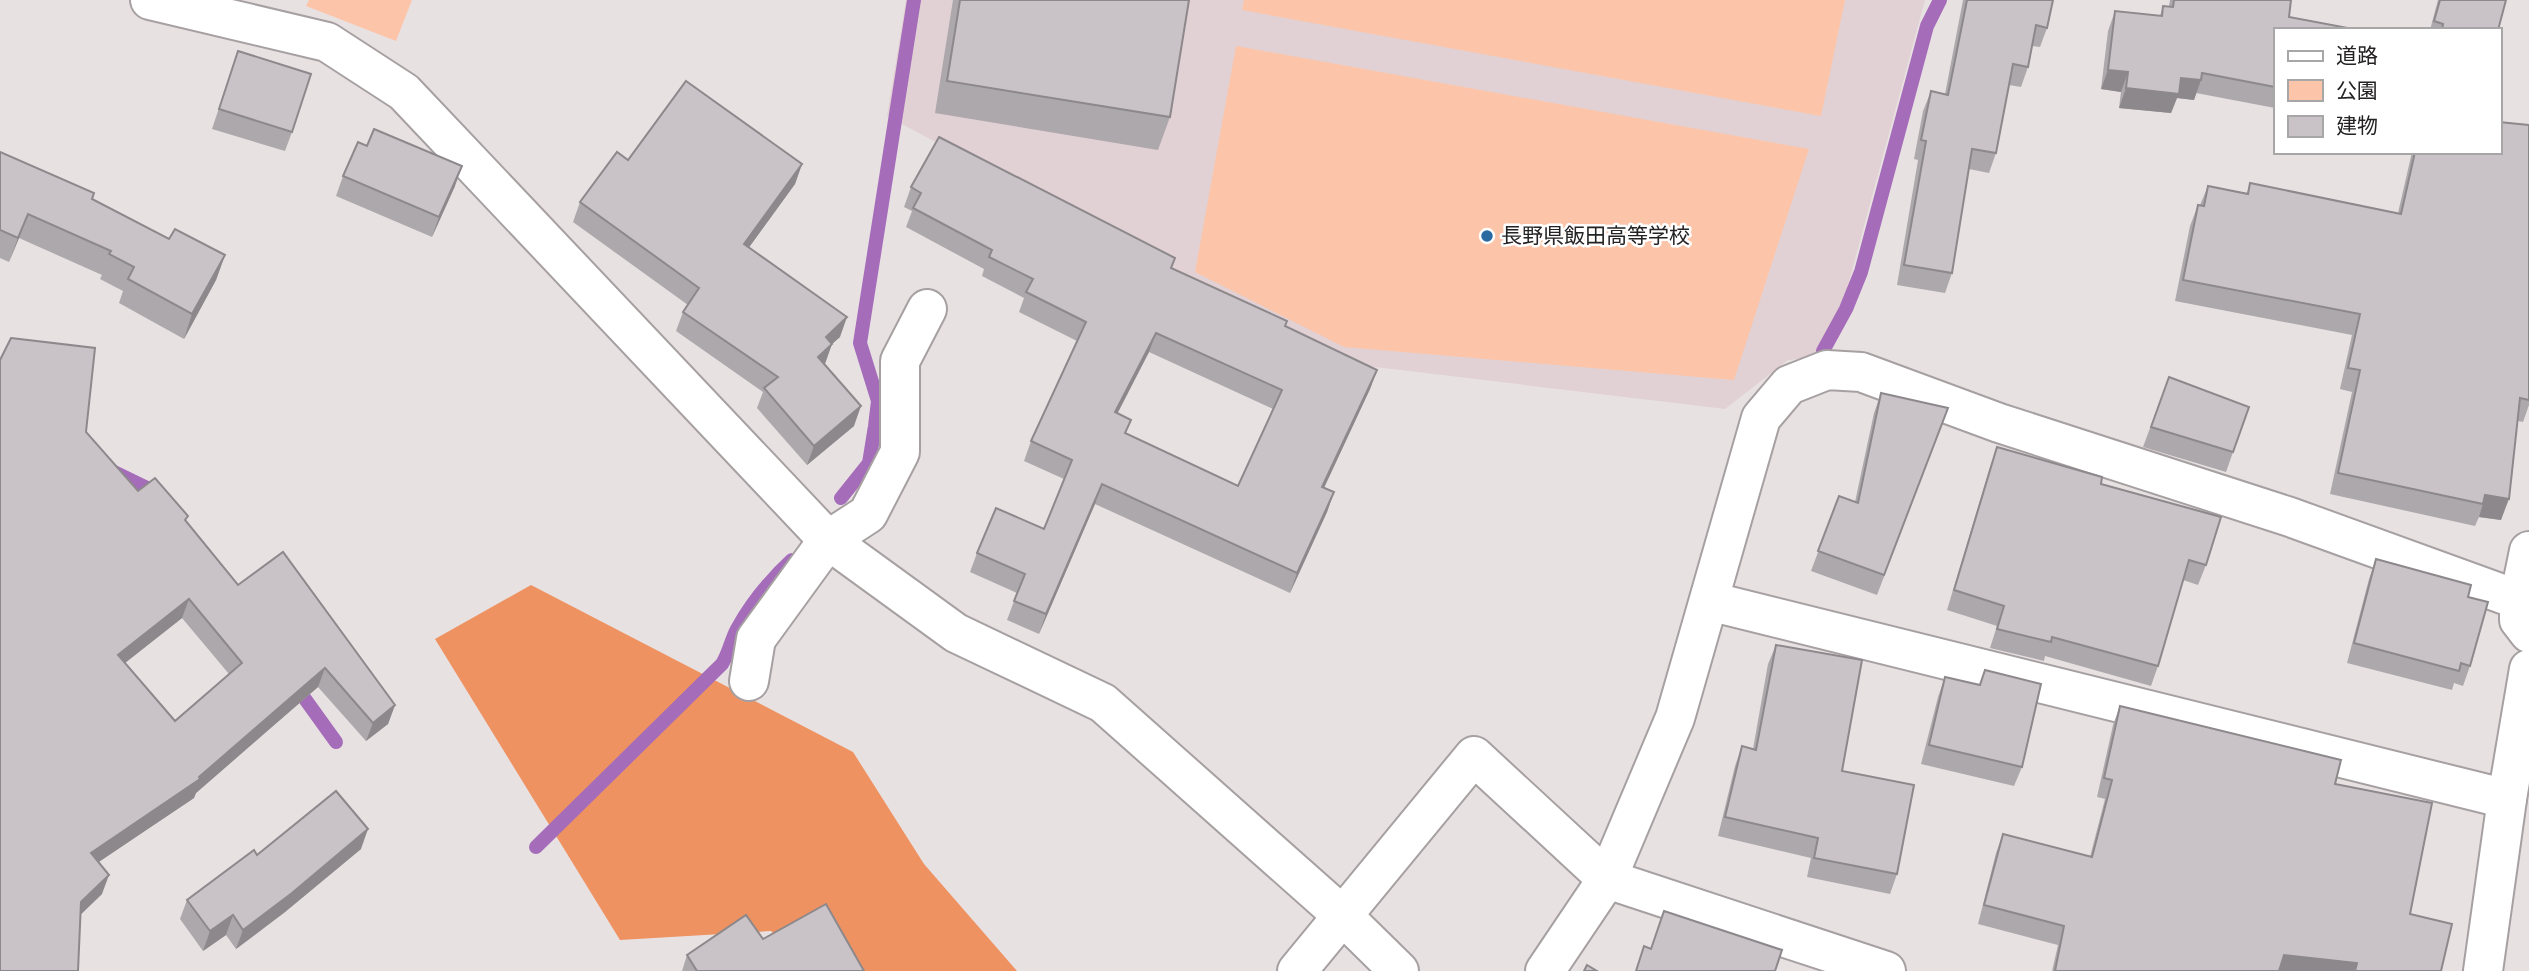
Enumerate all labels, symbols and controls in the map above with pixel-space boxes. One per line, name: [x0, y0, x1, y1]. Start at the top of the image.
legend: [2274, 28, 2501, 154]
text: 道路: [2336, 42, 2378, 69]
text: 公園: [2336, 77, 2378, 104]
text: 建物: [2336, 112, 2378, 139]
place label: 長野県飯田高等学校: [1501, 222, 1690, 249]
marker: 長野県飯田高等学校: [1479, 228, 1495, 244]

